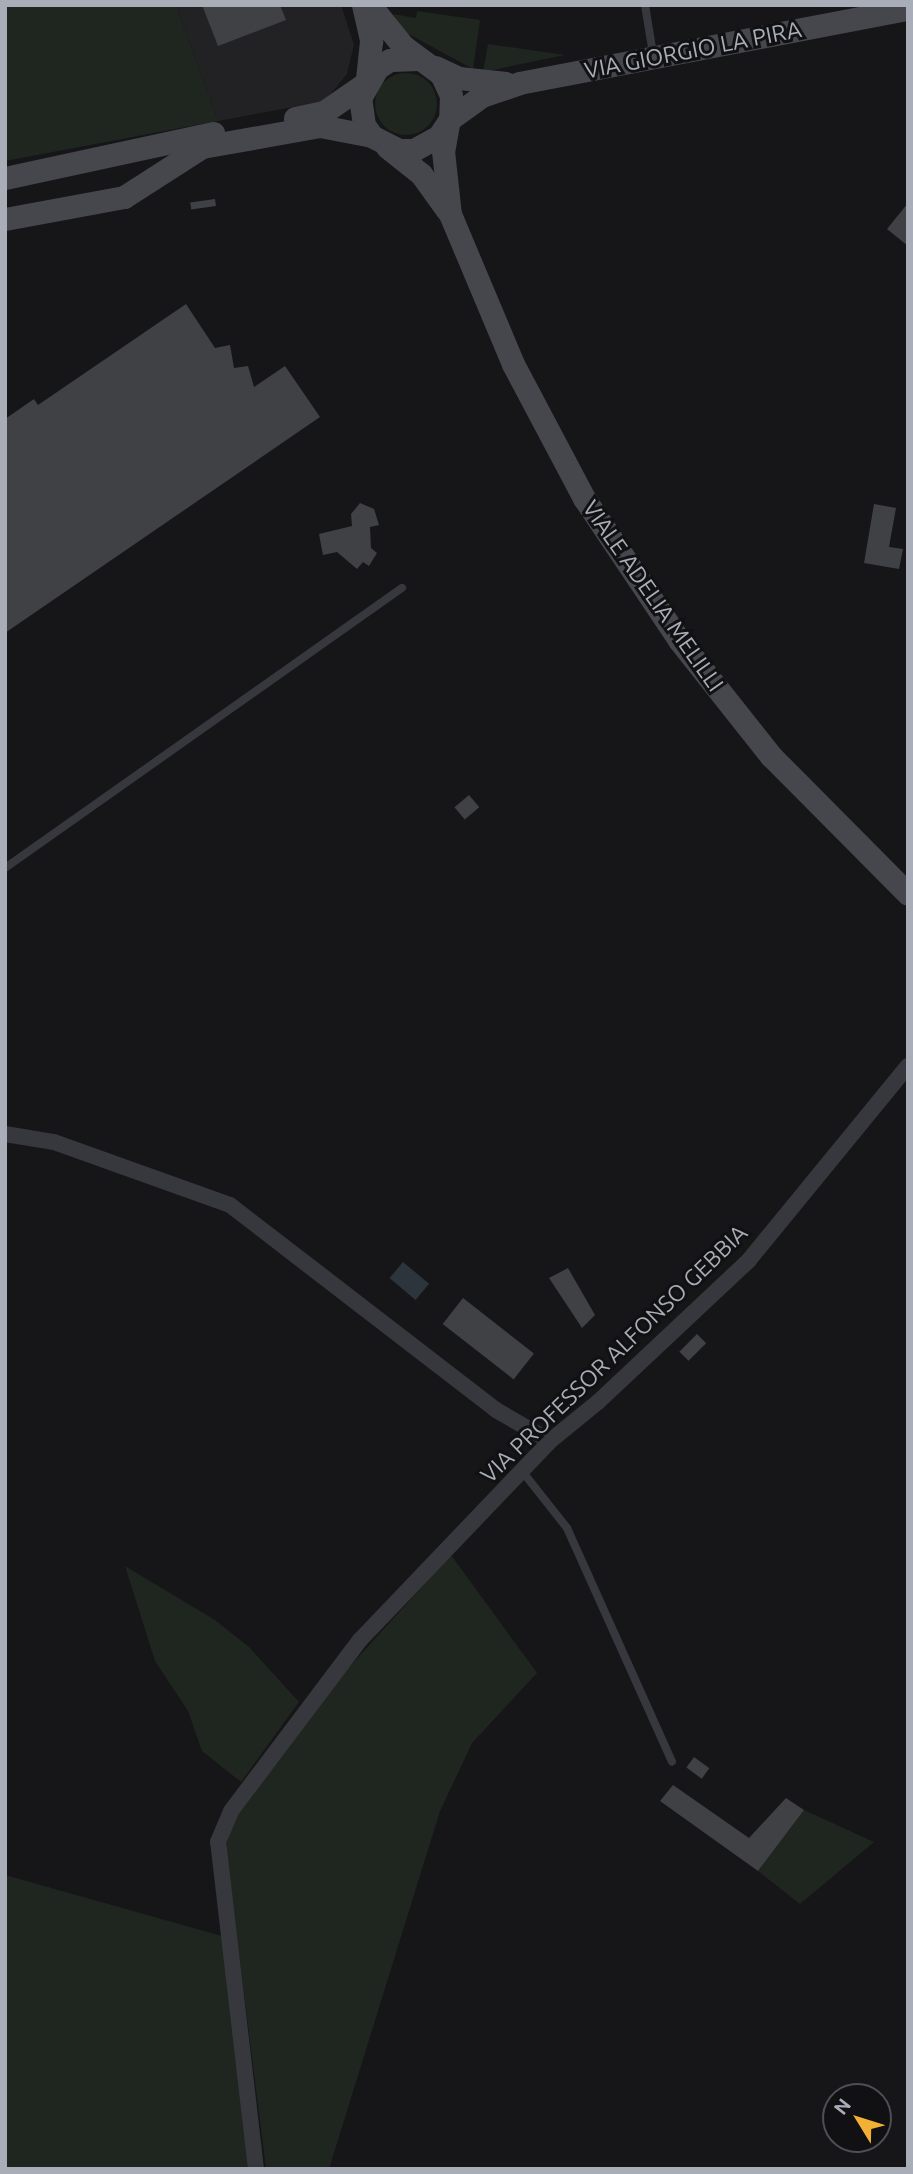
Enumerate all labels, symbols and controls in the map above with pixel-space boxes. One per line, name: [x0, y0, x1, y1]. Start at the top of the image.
street label: VIA GIORGIO LA PIRA: [582, 15, 804, 85]
street label: VIALE ADELIA MELILLI: [577, 495, 729, 697]
street label: VIA PROFESSOR ALFONSO GEBBIA: [475, 1219, 753, 1489]
north arrow: [822, 2083, 892, 2153]
text: N: [829, 2094, 855, 2119]

